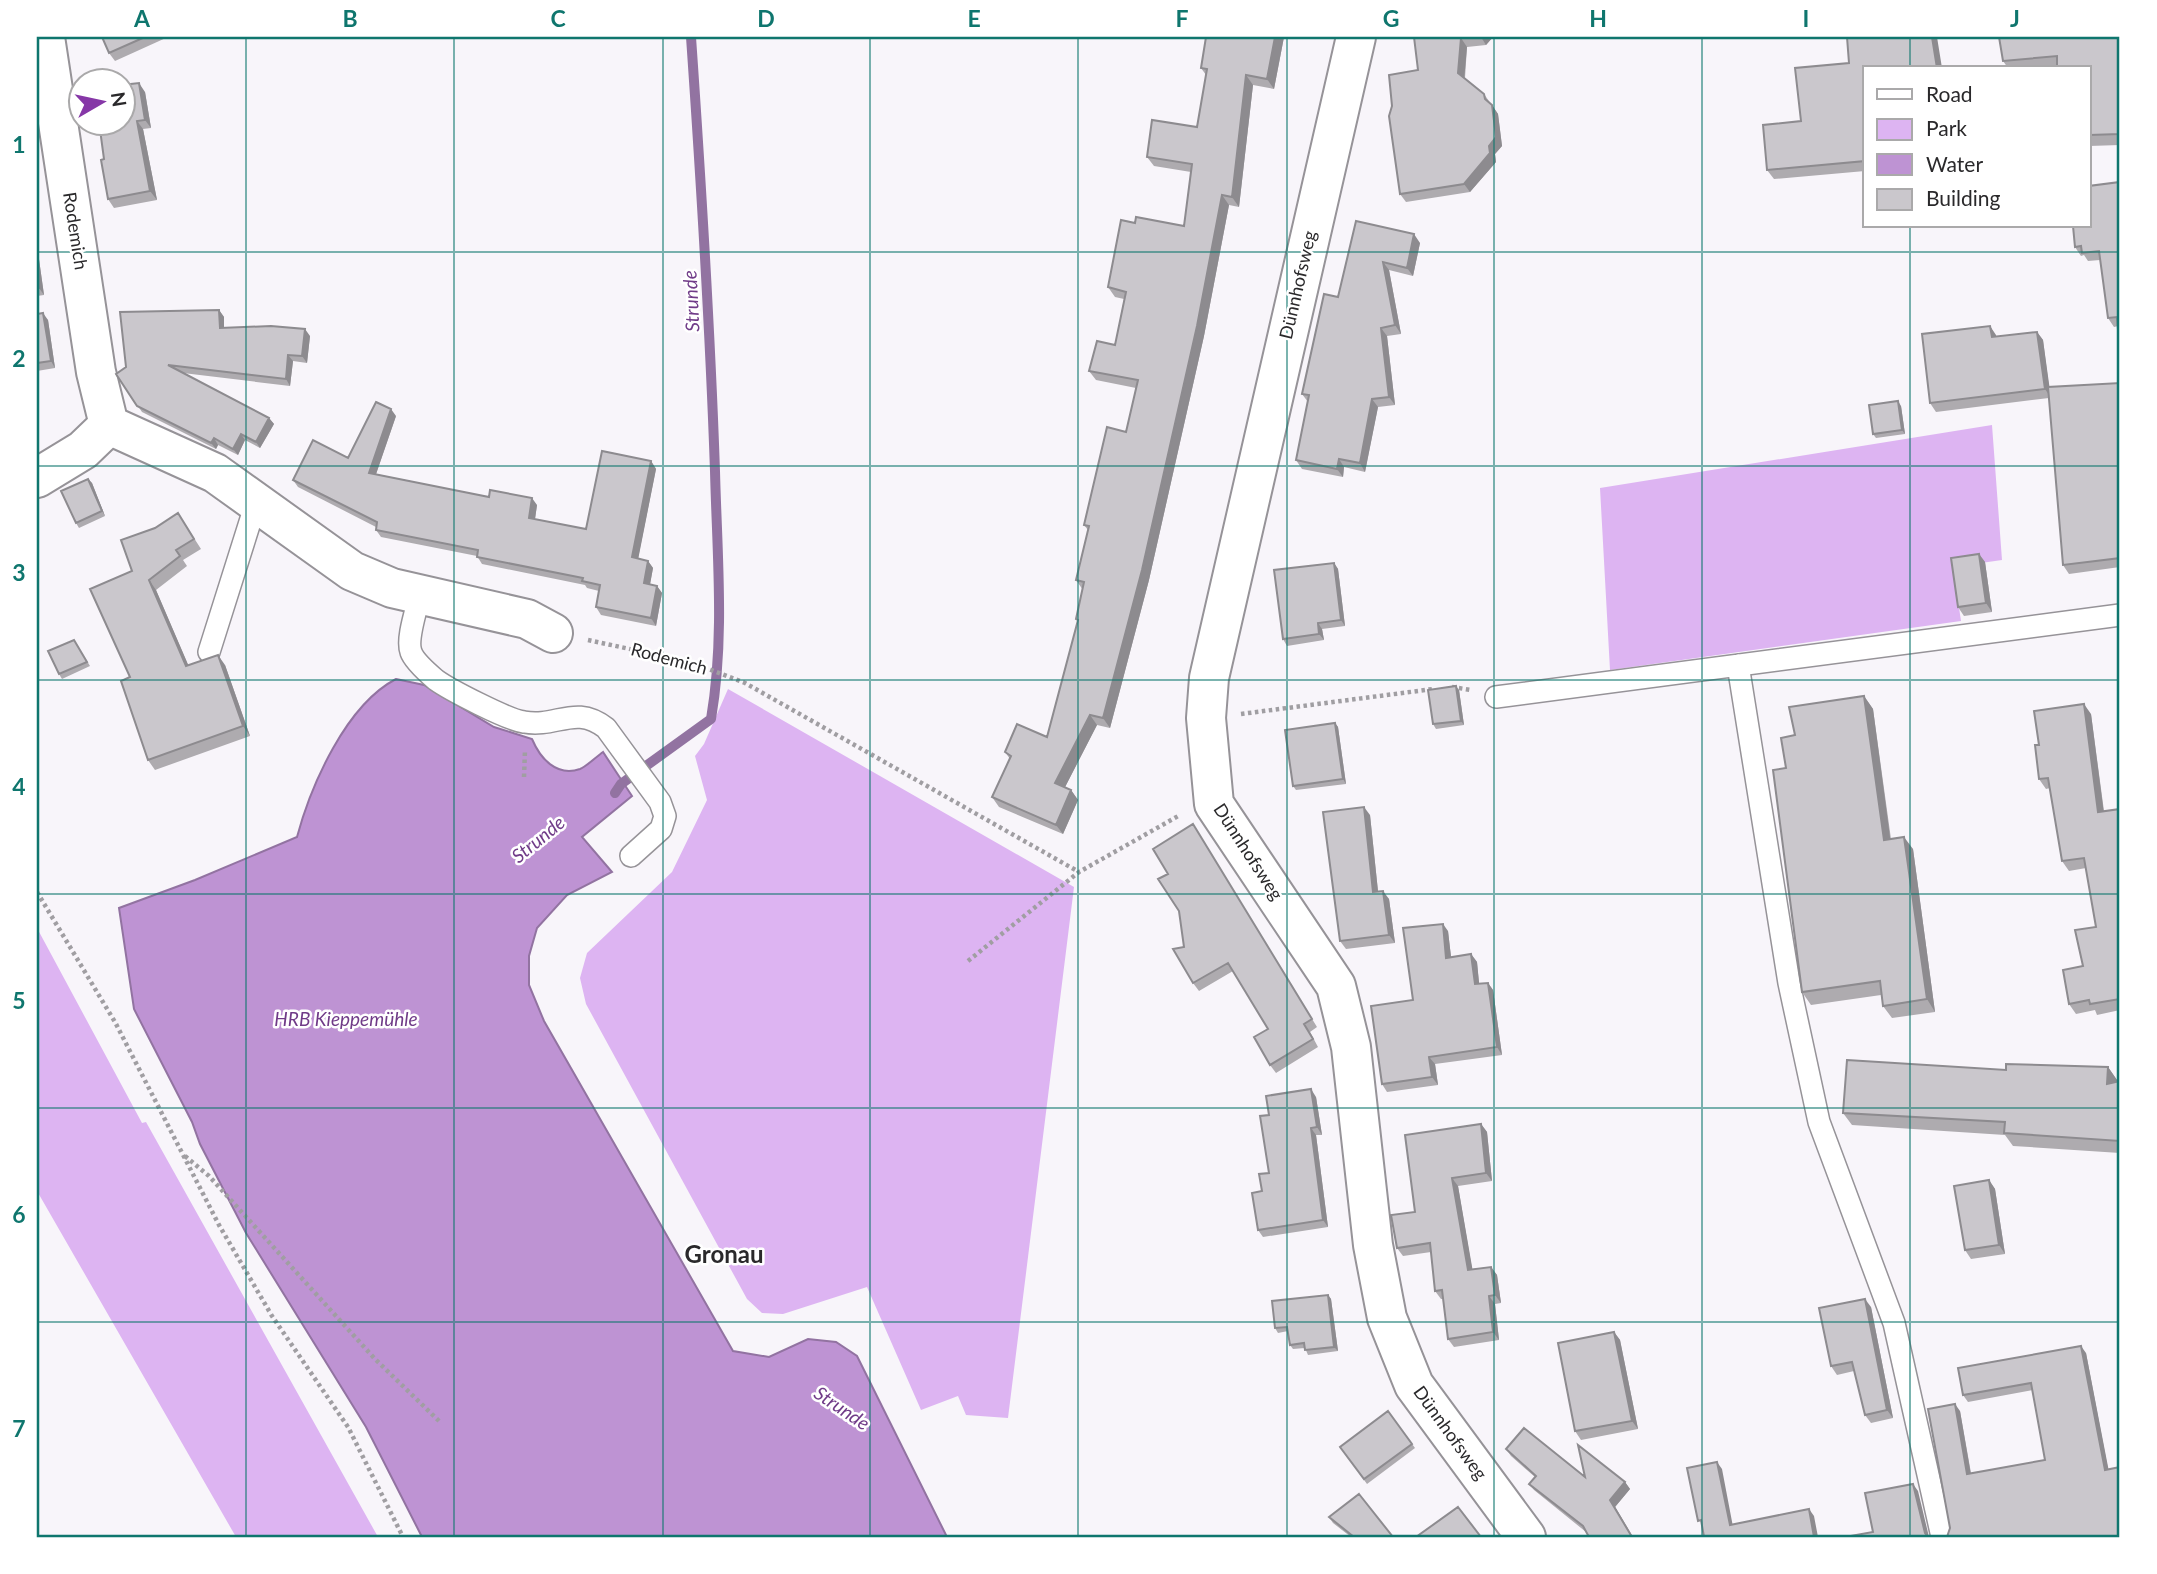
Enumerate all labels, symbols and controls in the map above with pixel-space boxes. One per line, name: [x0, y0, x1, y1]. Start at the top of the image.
text: A: [133, 4, 151, 32]
text: B: [342, 4, 358, 32]
text: C: [550, 4, 566, 32]
text: D: [757, 4, 775, 32]
text: E: [967, 4, 981, 32]
text: F: [1175, 4, 1189, 32]
text: G: [1383, 4, 1399, 32]
text: H: [1589, 4, 1607, 32]
text: I: [1803, 4, 1809, 32]
text: J: [2010, 4, 2020, 32]
north arrow: [66, 66, 136, 136]
legend: [1863, 66, 2090, 228]
text: Road: [1926, 81, 1973, 106]
text: N: [107, 90, 132, 108]
text: Park: [1926, 115, 1967, 140]
text: 1: [12, 130, 26, 158]
text: Water: [1926, 151, 1983, 176]
text: Building: [1926, 185, 2001, 210]
street label: Rodemich: [59, 190, 93, 271]
street label: Dünnhofsweg: [1274, 228, 1320, 341]
water label: Strunde: [677, 270, 704, 332]
text: 2: [12, 344, 26, 372]
text: 3: [12, 558, 26, 586]
street label: Rodemich: [629, 637, 710, 679]
text: 4: [12, 772, 26, 800]
street label: Dünnhofsweg: [1209, 799, 1288, 904]
water label: Strunde: [506, 810, 569, 867]
text: 5: [12, 986, 26, 1014]
water label: HRB Kieppemühle: [274, 1007, 418, 1030]
text: 6: [12, 1200, 26, 1228]
district label: Gronau: [685, 1239, 763, 1268]
water label: Strunde: [810, 1381, 874, 1434]
street label: Dünnhofsweg: [1409, 1381, 1492, 1484]
text: 7: [12, 1414, 26, 1442]

